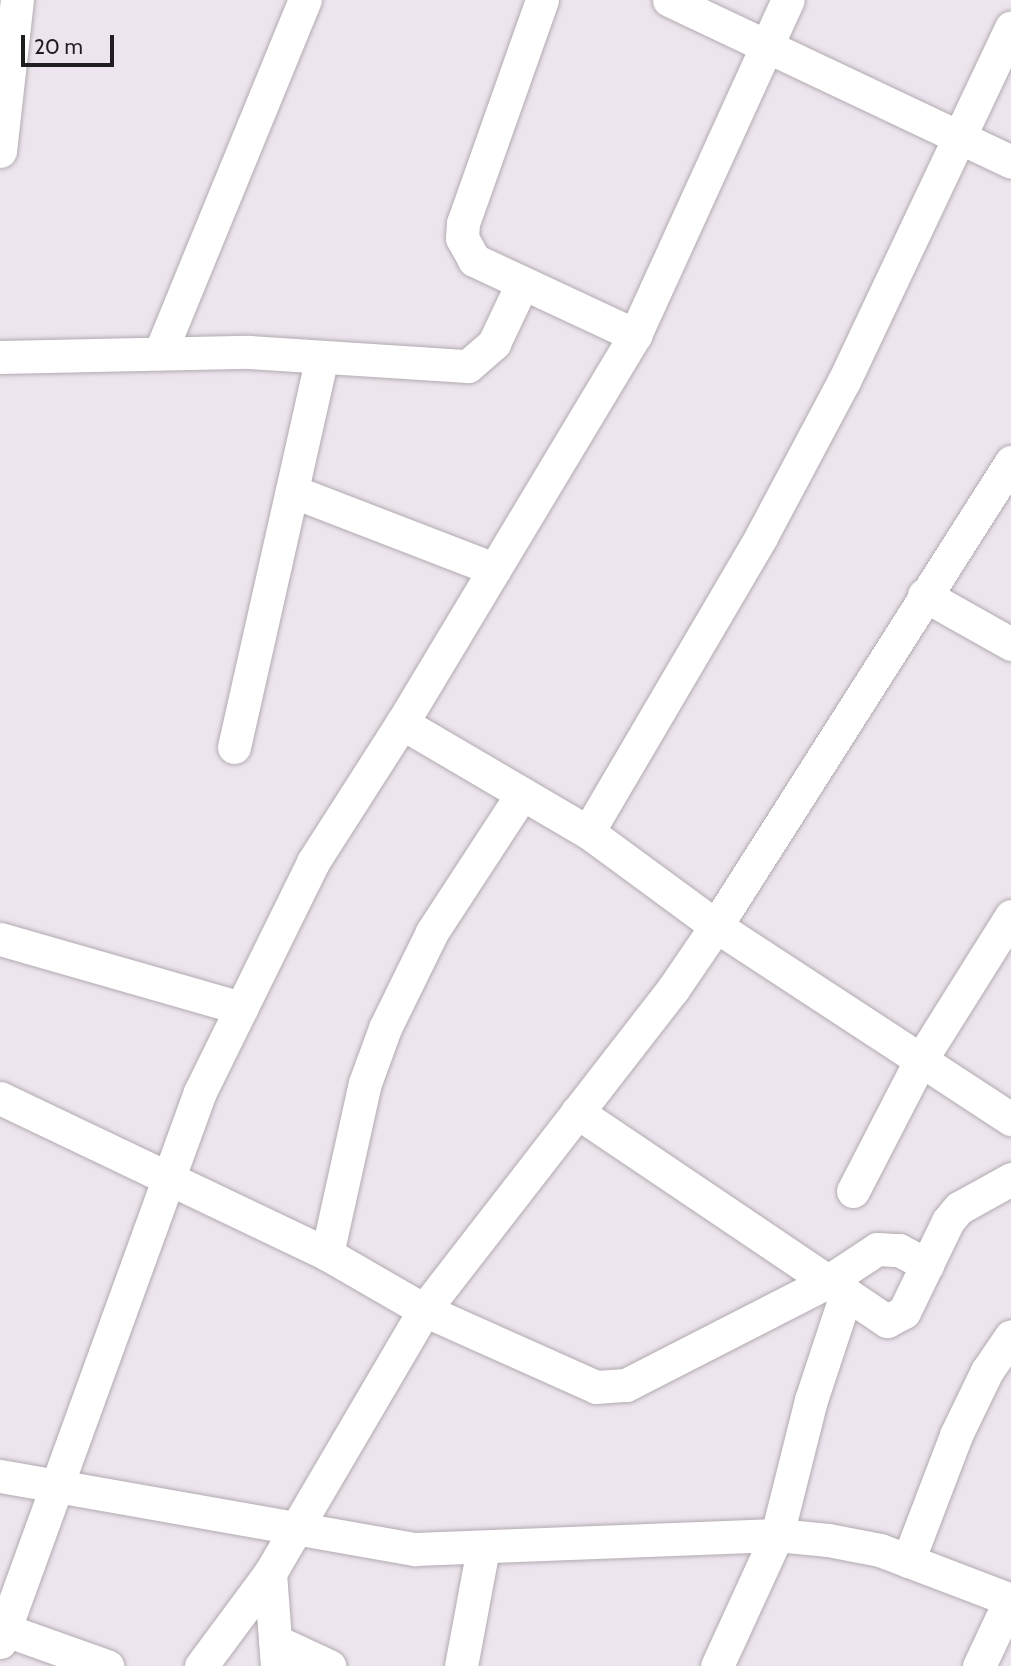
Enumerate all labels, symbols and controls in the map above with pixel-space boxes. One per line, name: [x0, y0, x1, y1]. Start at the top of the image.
scale bar: [24, 21, 117, 65]
text: 20 m: [34, 34, 83, 59]

